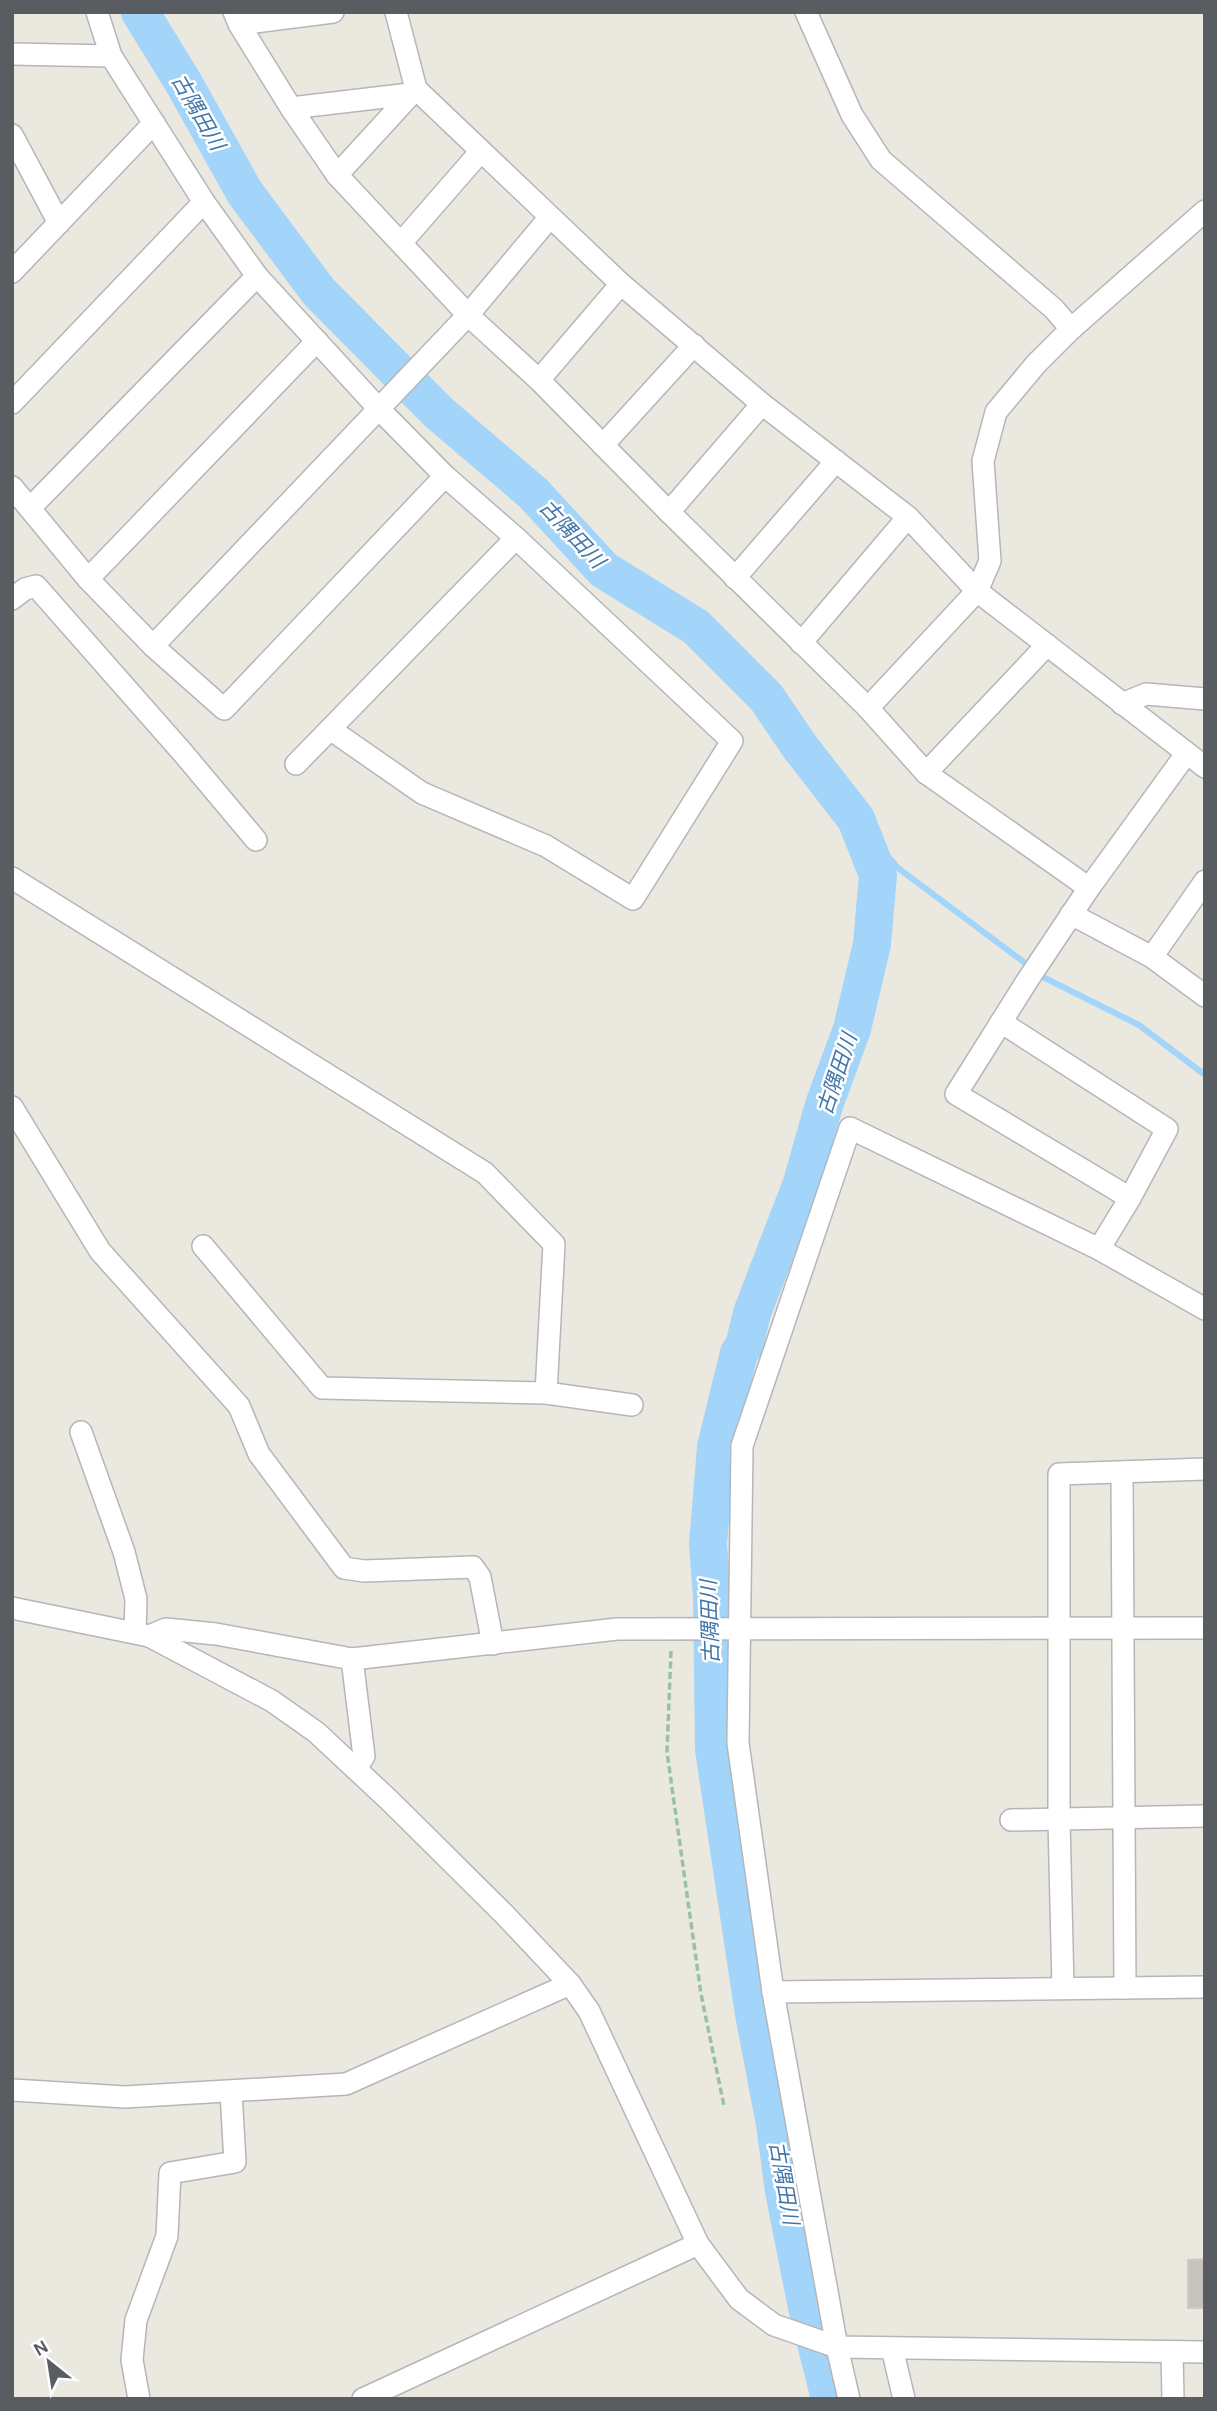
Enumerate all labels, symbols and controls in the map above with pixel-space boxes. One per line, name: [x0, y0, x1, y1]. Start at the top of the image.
water label: 古隅田川: [167, 70, 230, 156]
water label: 古隅田川: [535, 495, 611, 574]
water label: 古隅田川: [813, 1028, 862, 1118]
water label: 古隅田川: [696, 1578, 723, 1664]
water label: 古隅田川: [765, 2140, 803, 2228]
north arrow: [14, 2327, 84, 2397]
text: N: [30, 2335, 52, 2361]

